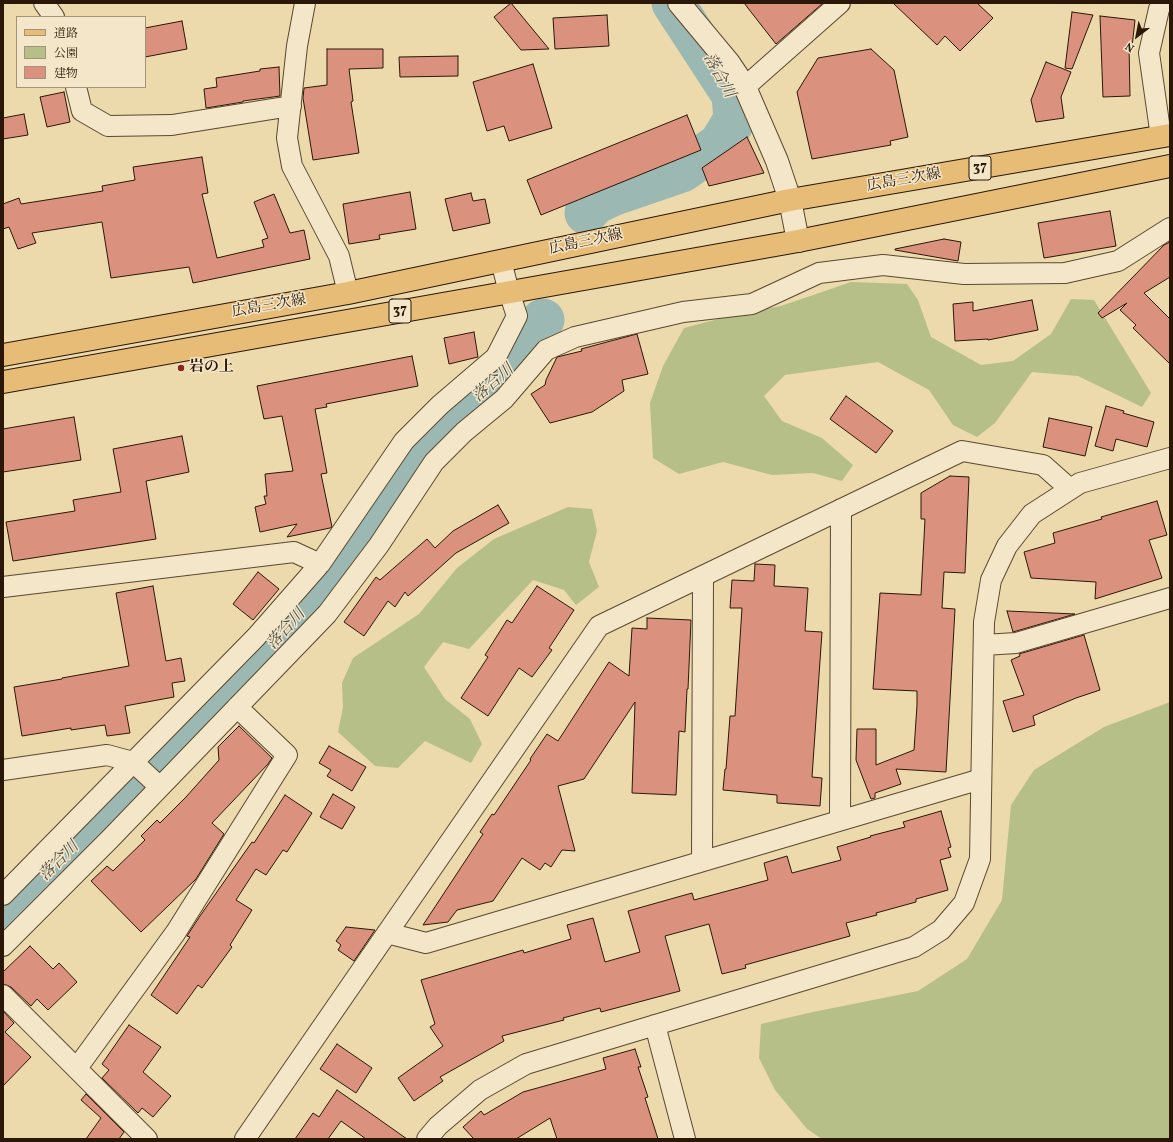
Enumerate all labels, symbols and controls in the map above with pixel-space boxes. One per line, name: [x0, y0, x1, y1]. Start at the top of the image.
legend: [16, 16, 146, 88]
north arrow: [1117, 16, 1157, 56]
text: 道路: [54, 26, 78, 42]
text: N: [1123, 38, 1138, 55]
text: 公園: [54, 46, 78, 62]
water label: 落合川: [698, 50, 738, 102]
text: 建物: [54, 66, 78, 82]
road number: 37: [969, 156, 991, 180]
street label: 広島三次線: [866, 166, 942, 196]
street label: 広島三次線: [547, 226, 625, 260]
street label: 広島三次線: [231, 292, 307, 322]
road number: 37: [389, 299, 411, 323]
place label: 岩の上: [189, 359, 234, 377]
water label: 落合川: [470, 361, 518, 407]
marker: 岩の上: [176, 363, 186, 373]
water label: 落合川: [264, 606, 310, 654]
water label: 落合川: [36, 838, 84, 886]

